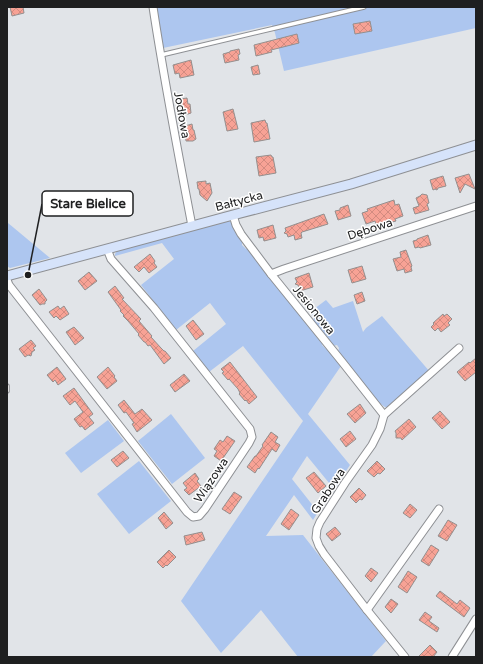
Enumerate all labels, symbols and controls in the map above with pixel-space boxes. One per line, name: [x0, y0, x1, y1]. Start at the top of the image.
street label: Jodłowa: [171, 91, 193, 139]
street label: Bałtycka: [214, 188, 264, 214]
callout: Stare Bielice: [42, 191, 133, 216]
text: Stare Bielice: [50, 196, 126, 212]
street label: Dębowa: [346, 215, 394, 243]
street label: Jesionowa: [290, 283, 338, 337]
street label: Wiązowa: [191, 455, 231, 505]
street label: Grabowa: [308, 466, 348, 516]

